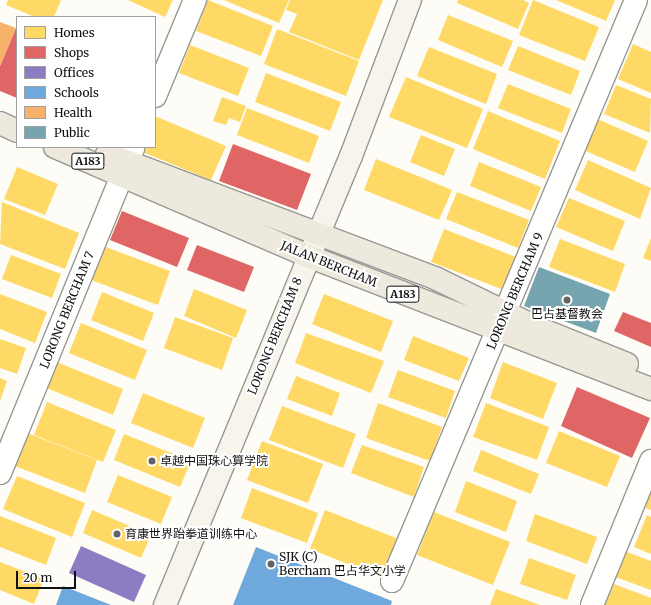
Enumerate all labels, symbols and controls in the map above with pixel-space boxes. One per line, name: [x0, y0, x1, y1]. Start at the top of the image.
legend: [16, 16, 156, 148]
text: Homes: [54, 25, 95, 40]
text: Shops: [54, 45, 89, 60]
text: Offices: [54, 65, 94, 80]
text: Schools: [54, 85, 99, 100]
text: Health: [54, 105, 92, 120]
text: Public: [54, 125, 90, 140]
road number: A183: [71, 152, 105, 170]
street label: LORONG BERCHAM 9: [484, 230, 546, 352]
street label: JALAN BERCHAM: [279, 238, 379, 290]
street label: LORONG BERCHAM 7: [37, 249, 97, 371]
street label: LORONG BERCHAM 8: [245, 275, 305, 397]
road number: A183: [386, 285, 420, 303]
marker: 巴占基督教会: [562, 295, 572, 305]
place label: 巴占基督教会: [531, 307, 603, 321]
place label: 卓越中国珠心算学院: [160, 454, 268, 468]
marker: 卓越中国珠心算学院: [147, 456, 157, 466]
place label: 育康世界跆拳道训练中心: [125, 527, 257, 541]
marker: 育康世界跆拳道训练中心: [112, 529, 122, 539]
place label: SJK (C) Bercham 巴占华文小学: [279, 550, 406, 578]
marker: SJK (C) Bercham 巴占华文小学: [266, 559, 276, 569]
scale bar: [18, 563, 78, 589]
text: 20 m: [23, 570, 52, 585]

